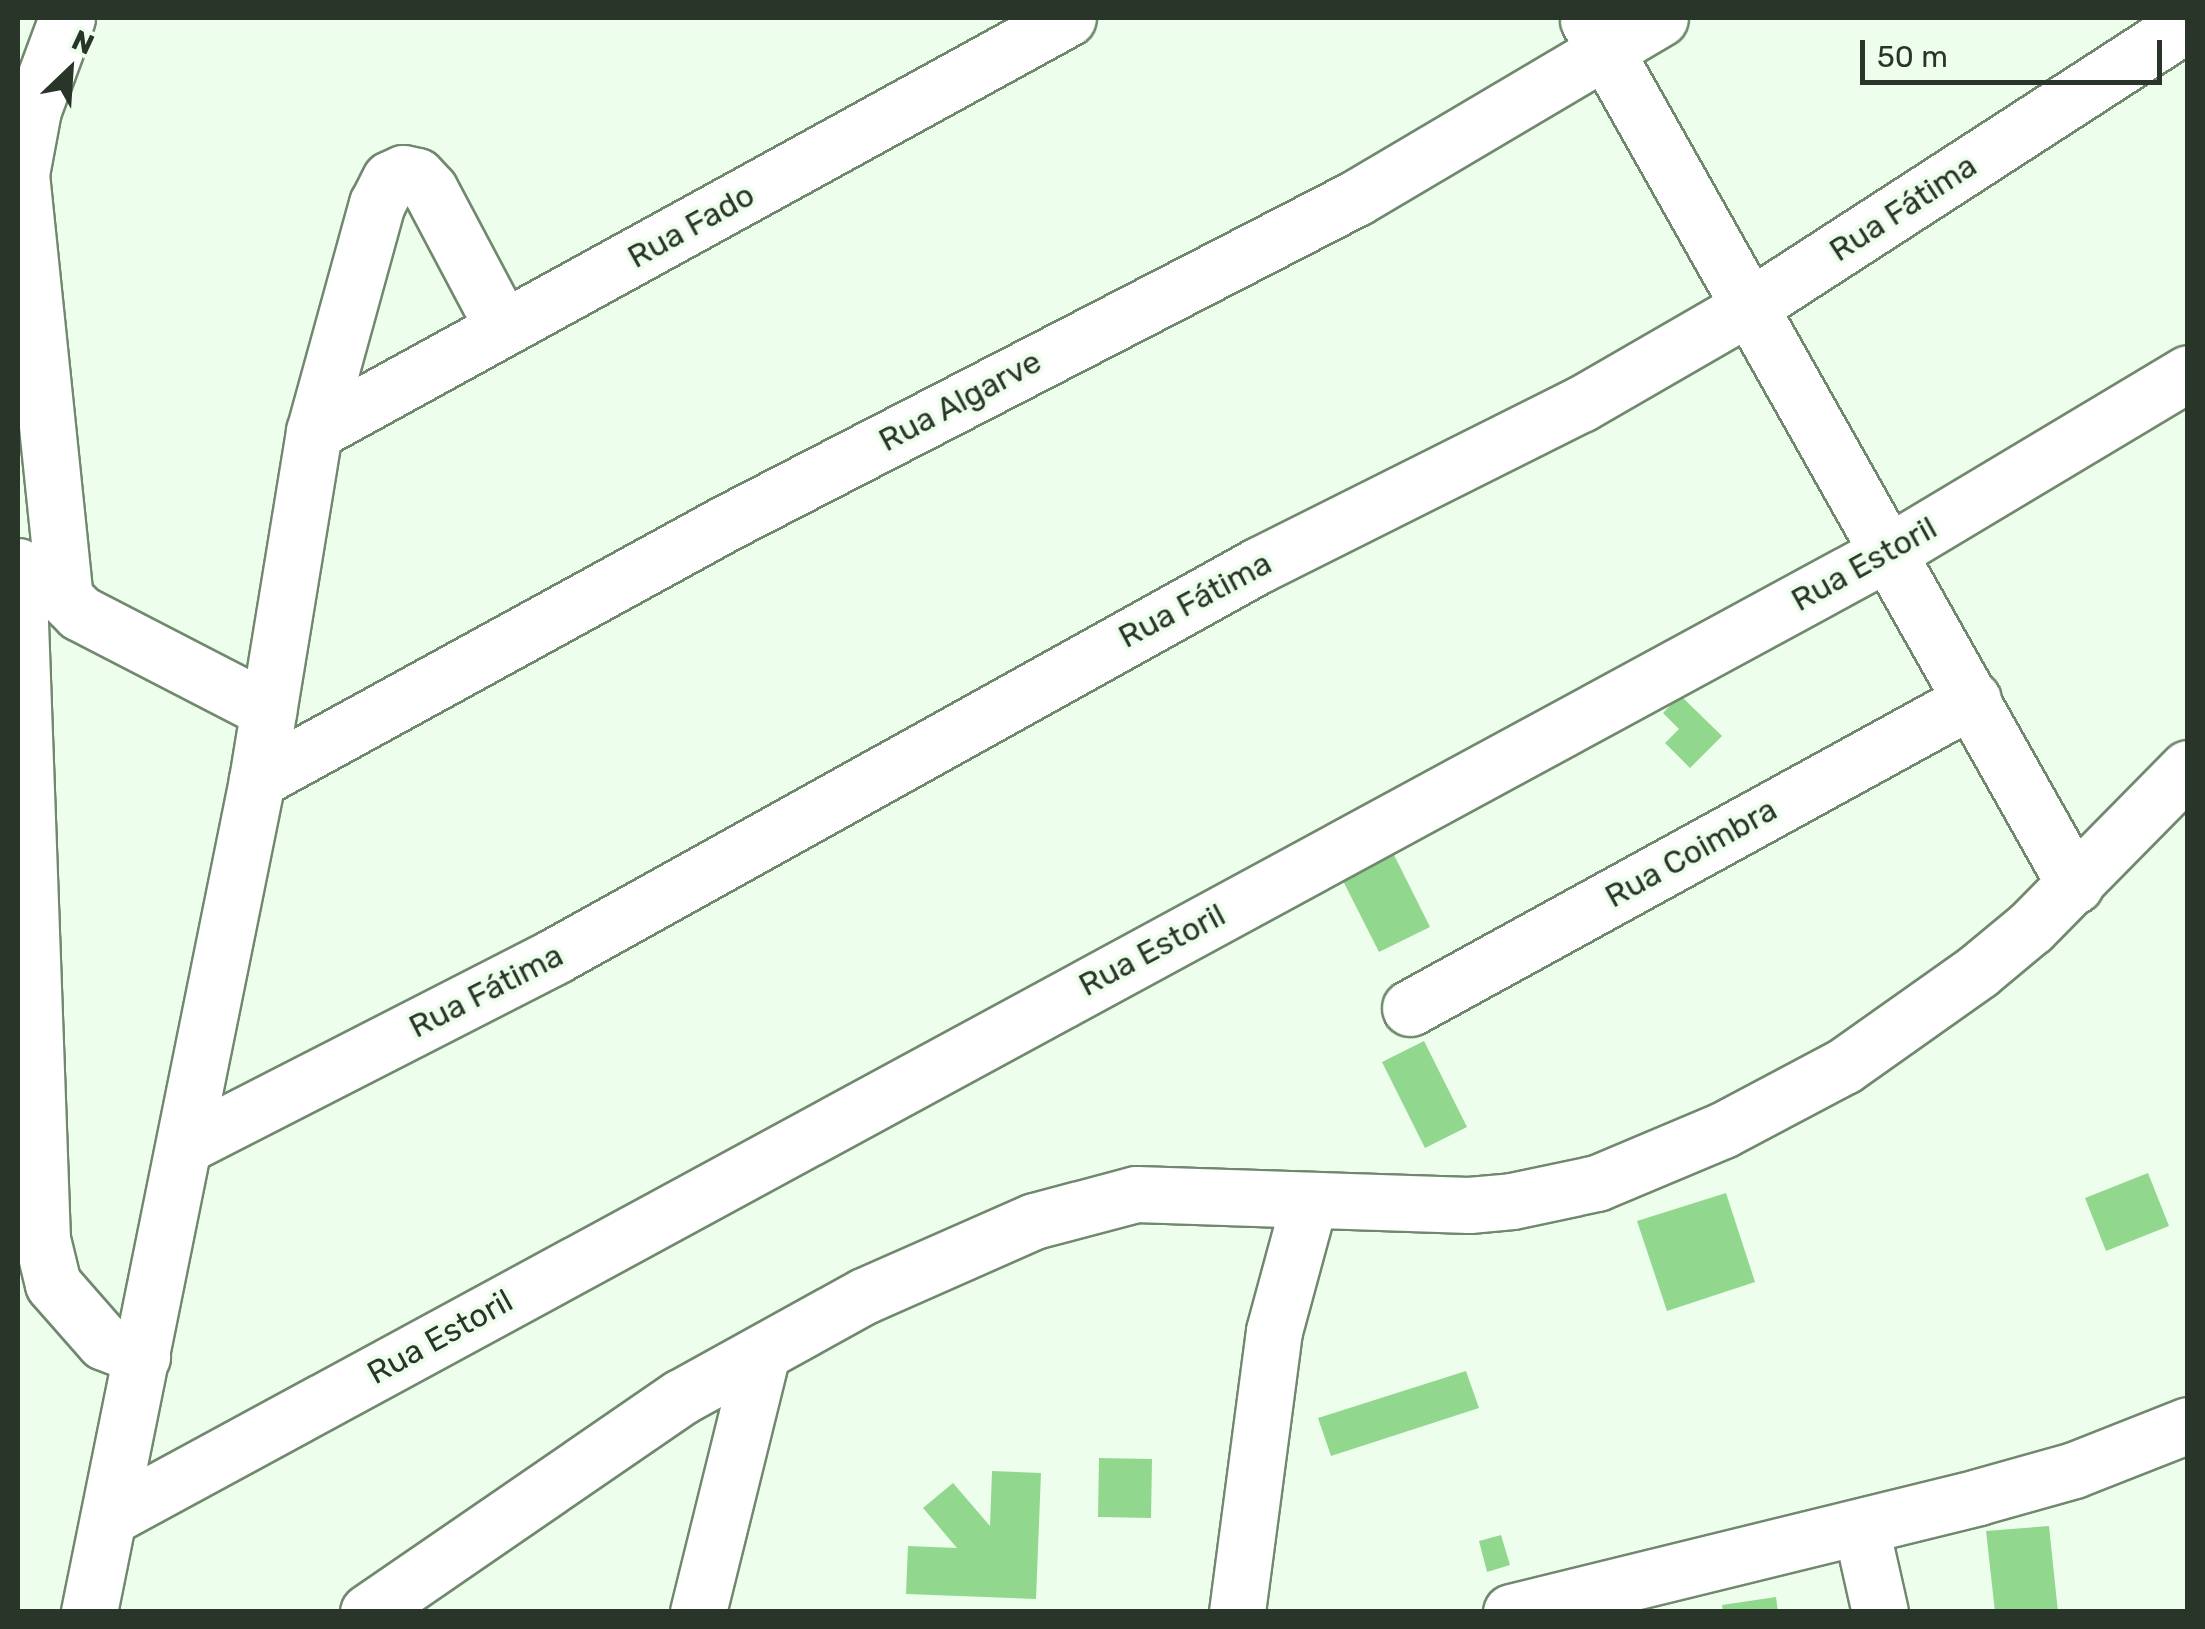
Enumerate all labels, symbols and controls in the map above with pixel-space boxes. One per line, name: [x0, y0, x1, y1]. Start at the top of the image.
north arrow: [20, 20, 120, 120]
scale bar: [1865, 20, 2168, 82]
text: N: [67, 23, 99, 62]
text: 50 m: [1877, 39, 1948, 75]
street label: Rua Fátima: [1822, 146, 1984, 270]
street label: Rua Fado: [621, 176, 761, 276]
street label: Rua Algarve: [872, 342, 1048, 460]
street label: Rua Estoril: [1785, 508, 1943, 620]
street label: Rua Fátima: [1112, 544, 1278, 656]
street label: Rua Coimbra: [1599, 790, 1783, 916]
street label: Rua Estoril: [1072, 895, 1232, 1005]
street label: Rua Fátima: [403, 936, 569, 1046]
street label: Rua Estoril: [361, 1281, 519, 1393]

